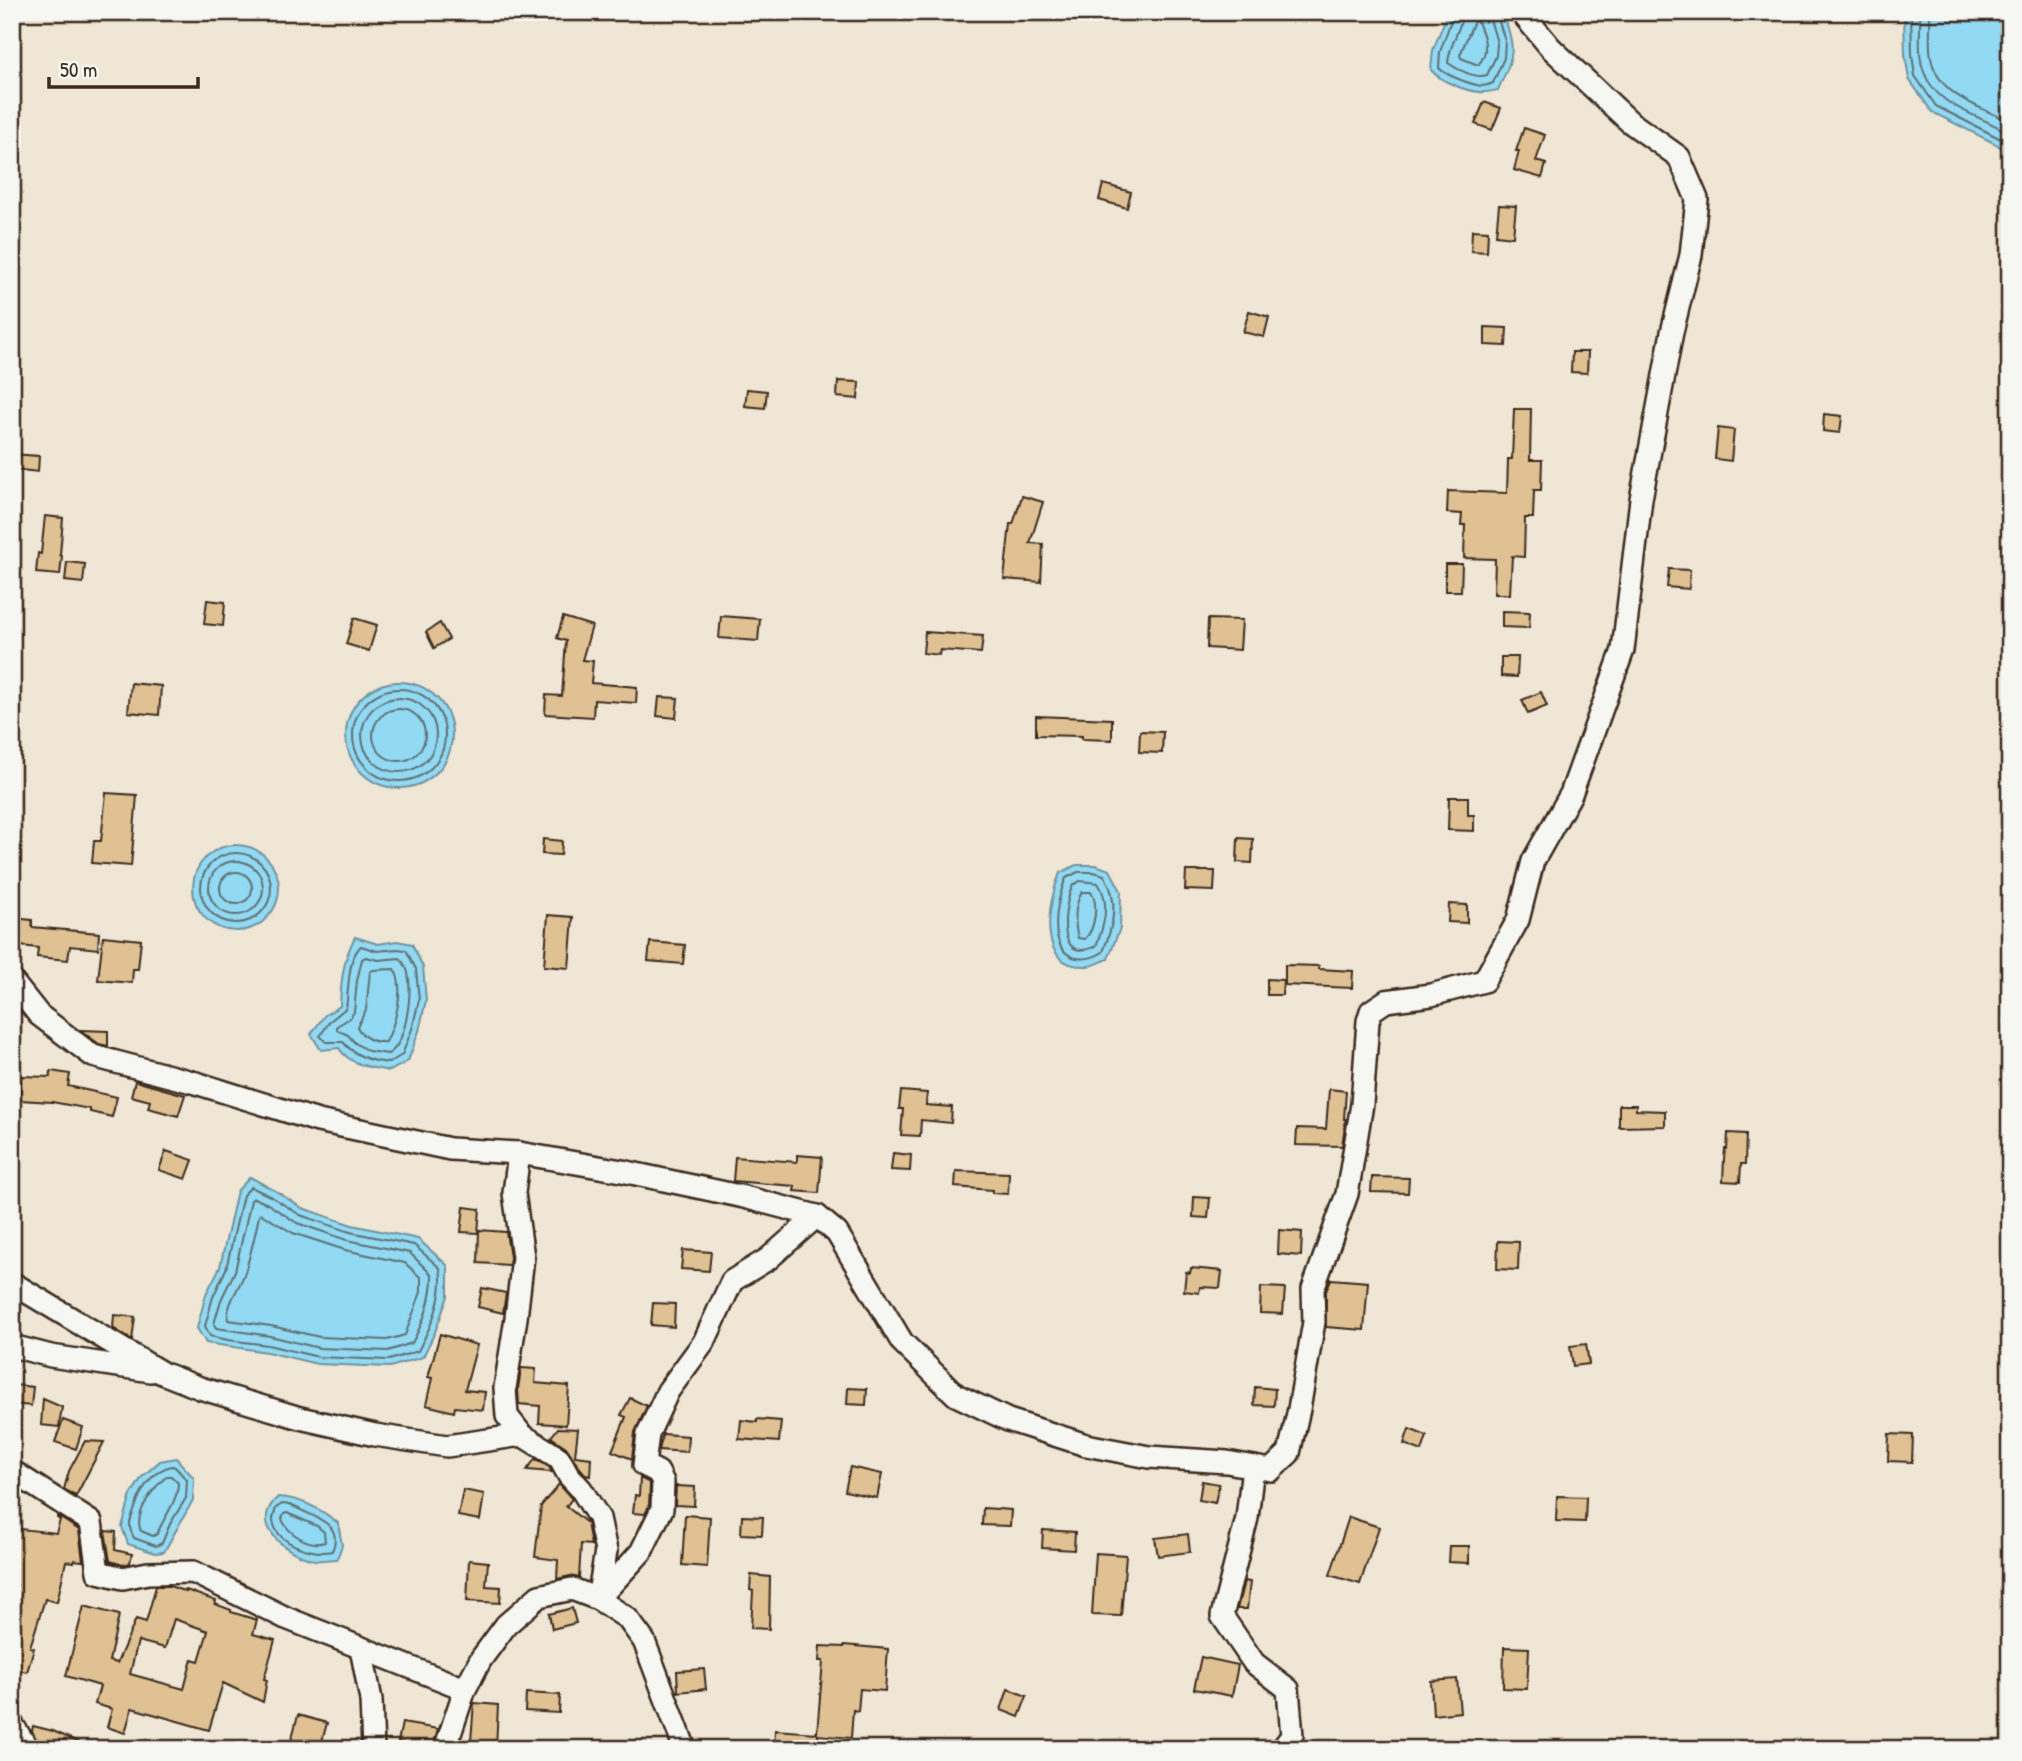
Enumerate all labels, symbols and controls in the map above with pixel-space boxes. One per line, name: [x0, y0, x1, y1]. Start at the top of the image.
scale bar: [49, 46, 198, 90]
text: 50 m: [60, 55, 97, 84]

